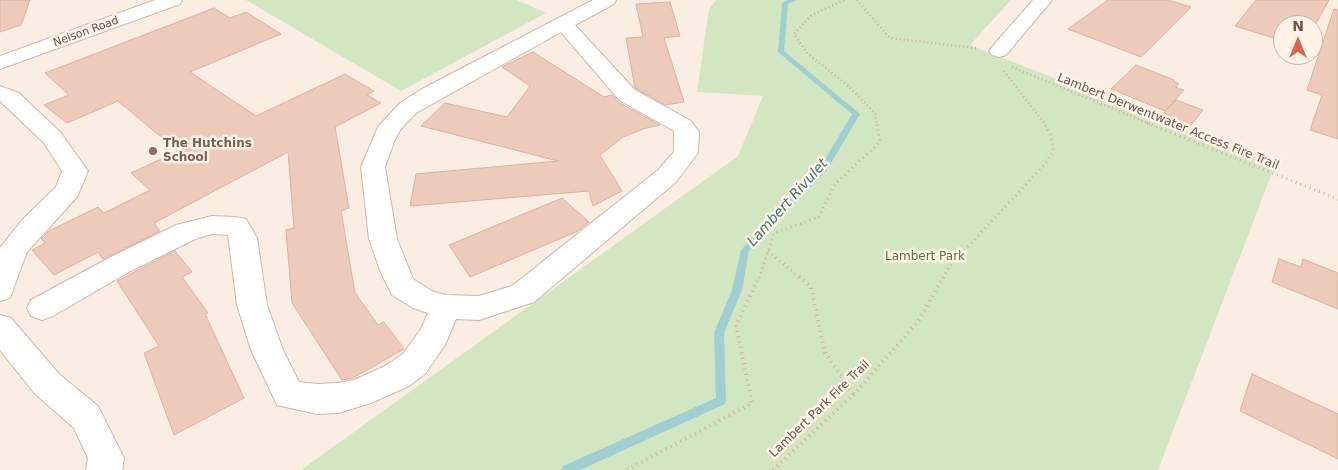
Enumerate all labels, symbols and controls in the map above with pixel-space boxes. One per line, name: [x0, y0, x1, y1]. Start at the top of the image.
street label: Nelson Road: [52, 14, 120, 50]
north arrow: [1273, 15, 1323, 65]
text: N: [1292, 18, 1304, 34]
street label: Lambert Derwentwater Access Fire Trail: [1055, 71, 1281, 173]
place label: The Hutchins School: [163, 137, 252, 165]
marker: The Hutchins School: [147, 145, 159, 157]
water label: Lambert Rivulet: [744, 156, 832, 250]
park label: Lambert Park: [885, 250, 965, 264]
street label: Lambert Park Fire Trail: [767, 357, 873, 461]

